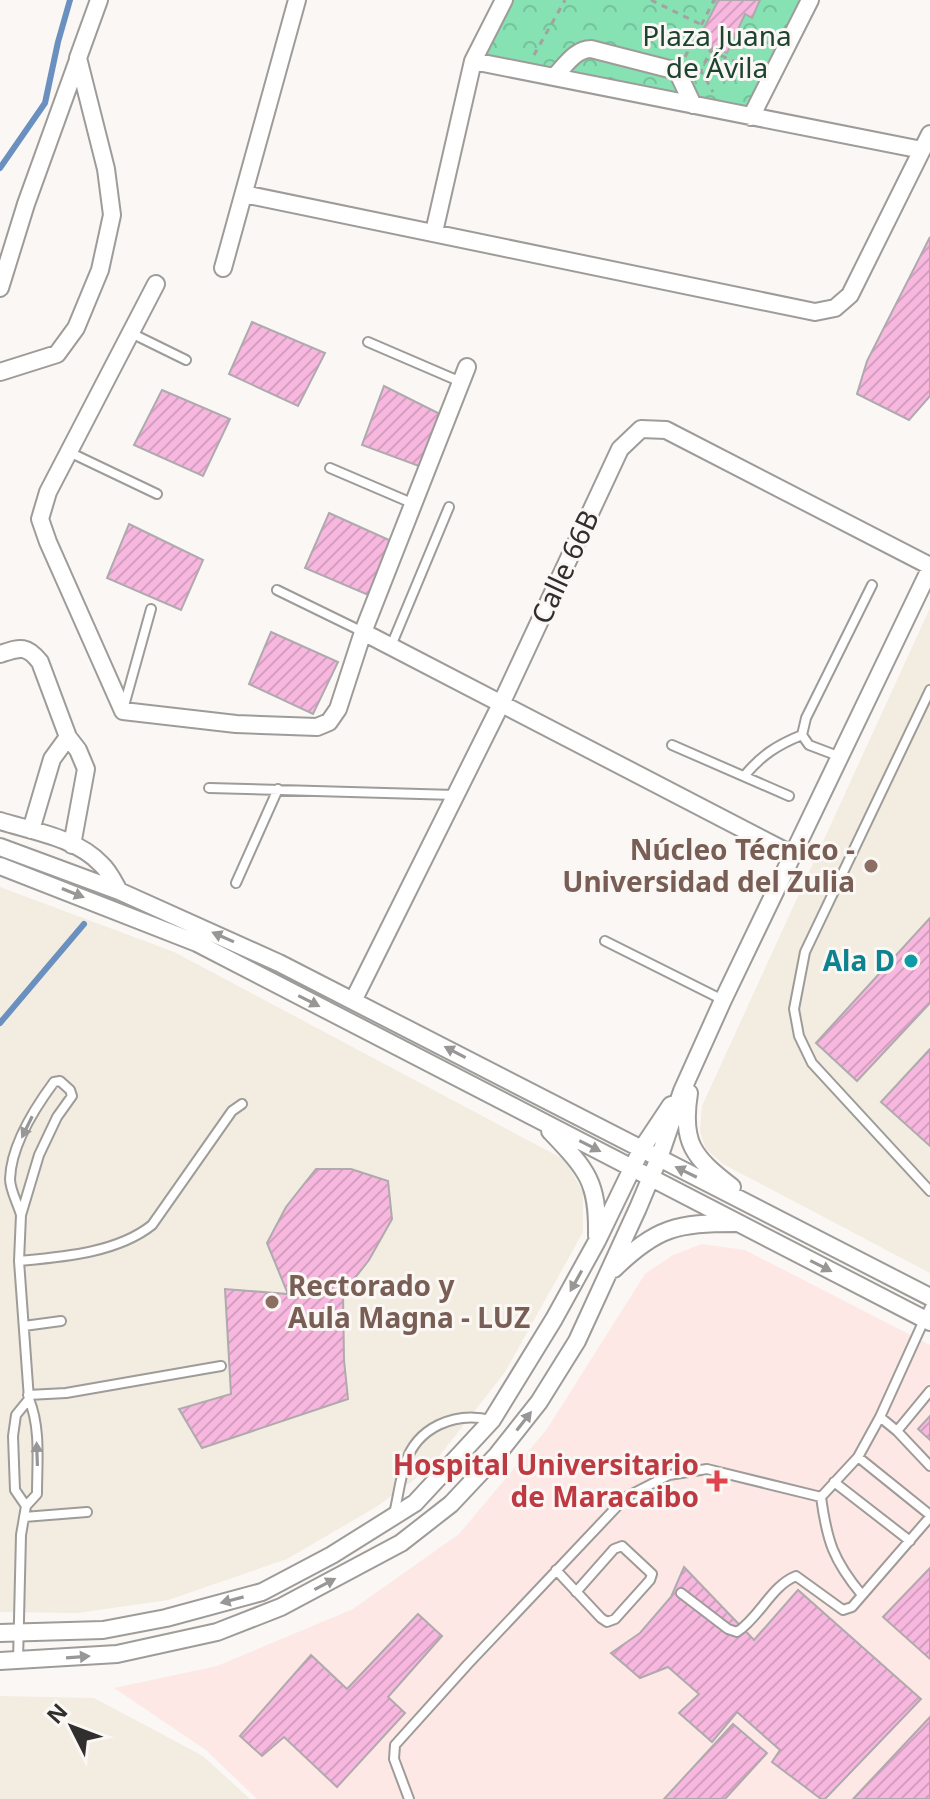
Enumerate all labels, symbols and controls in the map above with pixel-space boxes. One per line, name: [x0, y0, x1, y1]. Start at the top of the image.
park label: Plaza Juana de Ávila: [642, 16, 792, 86]
street label: Calle 66B: [521, 504, 607, 630]
place label: Núcleo Técnico - Universidad del Zulia: [562, 830, 855, 900]
marker: Núcleo Técnico - Universidad del Zulia: [862, 857, 880, 875]
one-way arrow: [61, 887, 85, 900]
one-way arrow: [211, 930, 234, 944]
place label: Ala D: [823, 941, 895, 979]
marker: Ala D: [902, 952, 920, 970]
one-way arrow: [298, 995, 321, 1008]
one-way arrow: [444, 1046, 467, 1059]
one-way arrow: [20, 1116, 34, 1139]
one-way arrow: [579, 1139, 602, 1153]
one-way arrow: [675, 1165, 698, 1179]
one-way arrow: [809, 1259, 832, 1272]
place label: Rectorado y Aula Magna - LUZ: [288, 1266, 530, 1336]
one-way arrow: [569, 1269, 582, 1292]
marker: Rectorado y Aula Magna - LUZ: [263, 1293, 281, 1311]
one-way arrow: [515, 1411, 531, 1431]
one-way arrow: [30, 1441, 43, 1466]
place label: Hospital Universitario de Maracaibo: [393, 1445, 699, 1515]
marker: Hospital Universitario de Maracaibo: [706, 1470, 728, 1492]
one-way arrow: [313, 1577, 336, 1590]
one-way arrow: [219, 1594, 244, 1607]
one-way arrow: [66, 1650, 91, 1663]
north arrow: [32, 1687, 112, 1767]
text: N: [39, 1696, 74, 1730]

